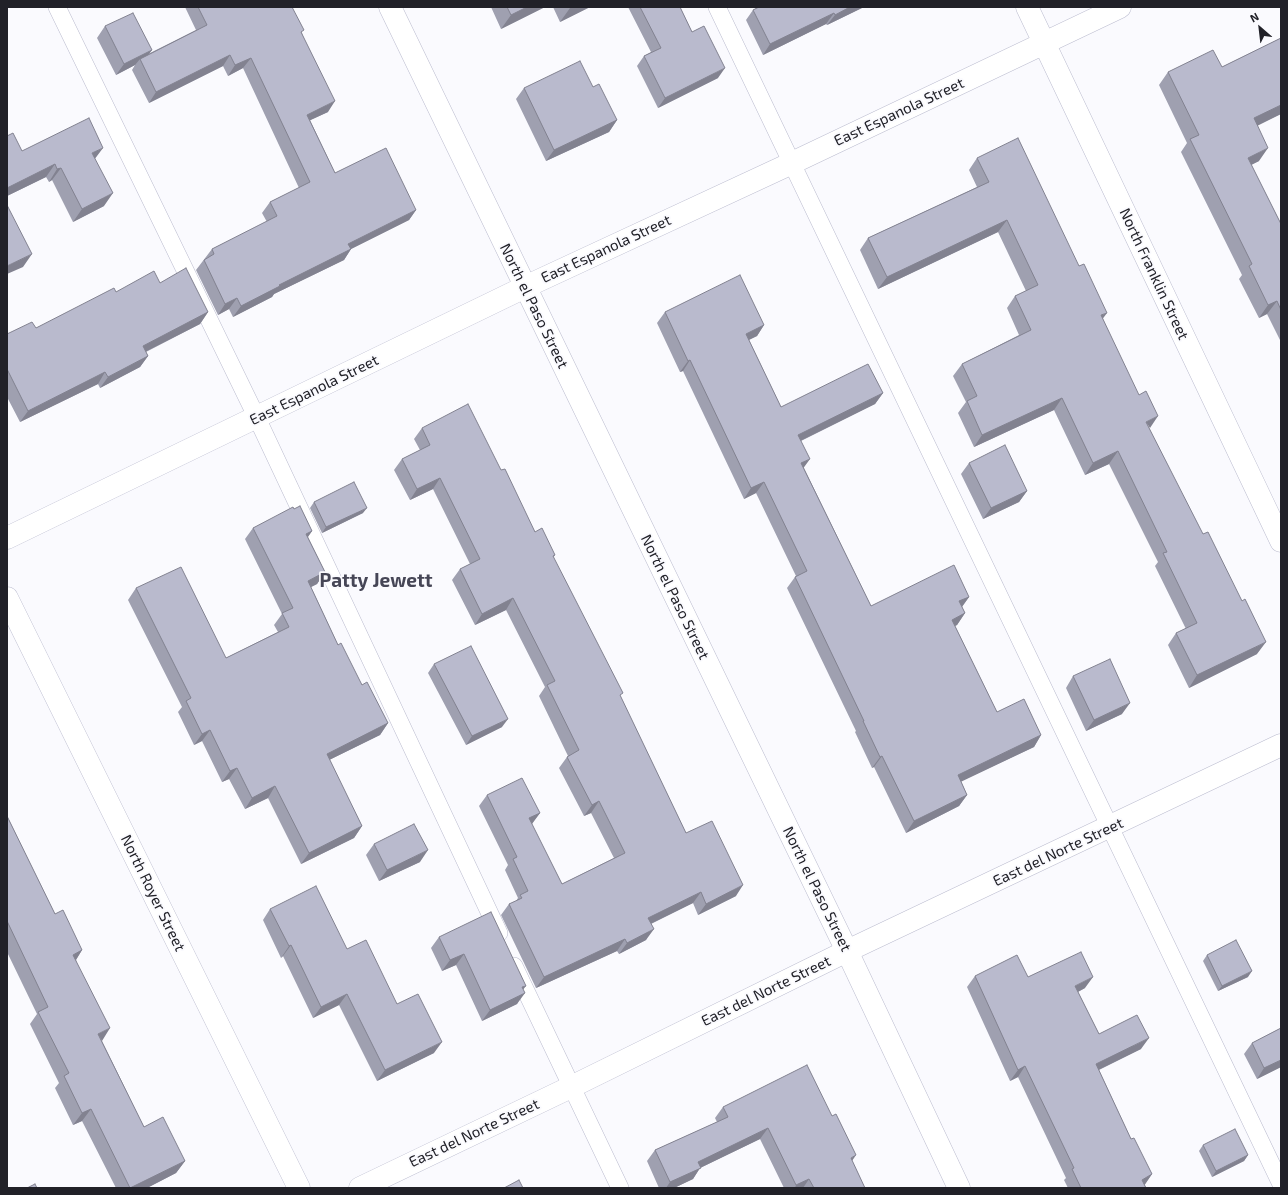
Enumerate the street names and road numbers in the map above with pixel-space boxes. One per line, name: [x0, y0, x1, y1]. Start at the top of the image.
street label: East Espanola Street: [831, 74, 967, 150]
street label: North Franklin Street: [1116, 205, 1192, 343]
street label: East Espanola Street: [538, 211, 674, 287]
street label: North el Paso Street: [496, 241, 572, 371]
street label: East Espanola Street: [247, 351, 381, 429]
street label: North el Paso Street: [637, 532, 713, 662]
street label: East del Norte Street: [990, 814, 1126, 890]
street label: North el Paso Street: [779, 824, 855, 954]
street label: North Royer Street: [117, 832, 189, 954]
street label: East del Norte Street: [698, 952, 834, 1030]
street label: East del Norte Street: [406, 1095, 542, 1171]

